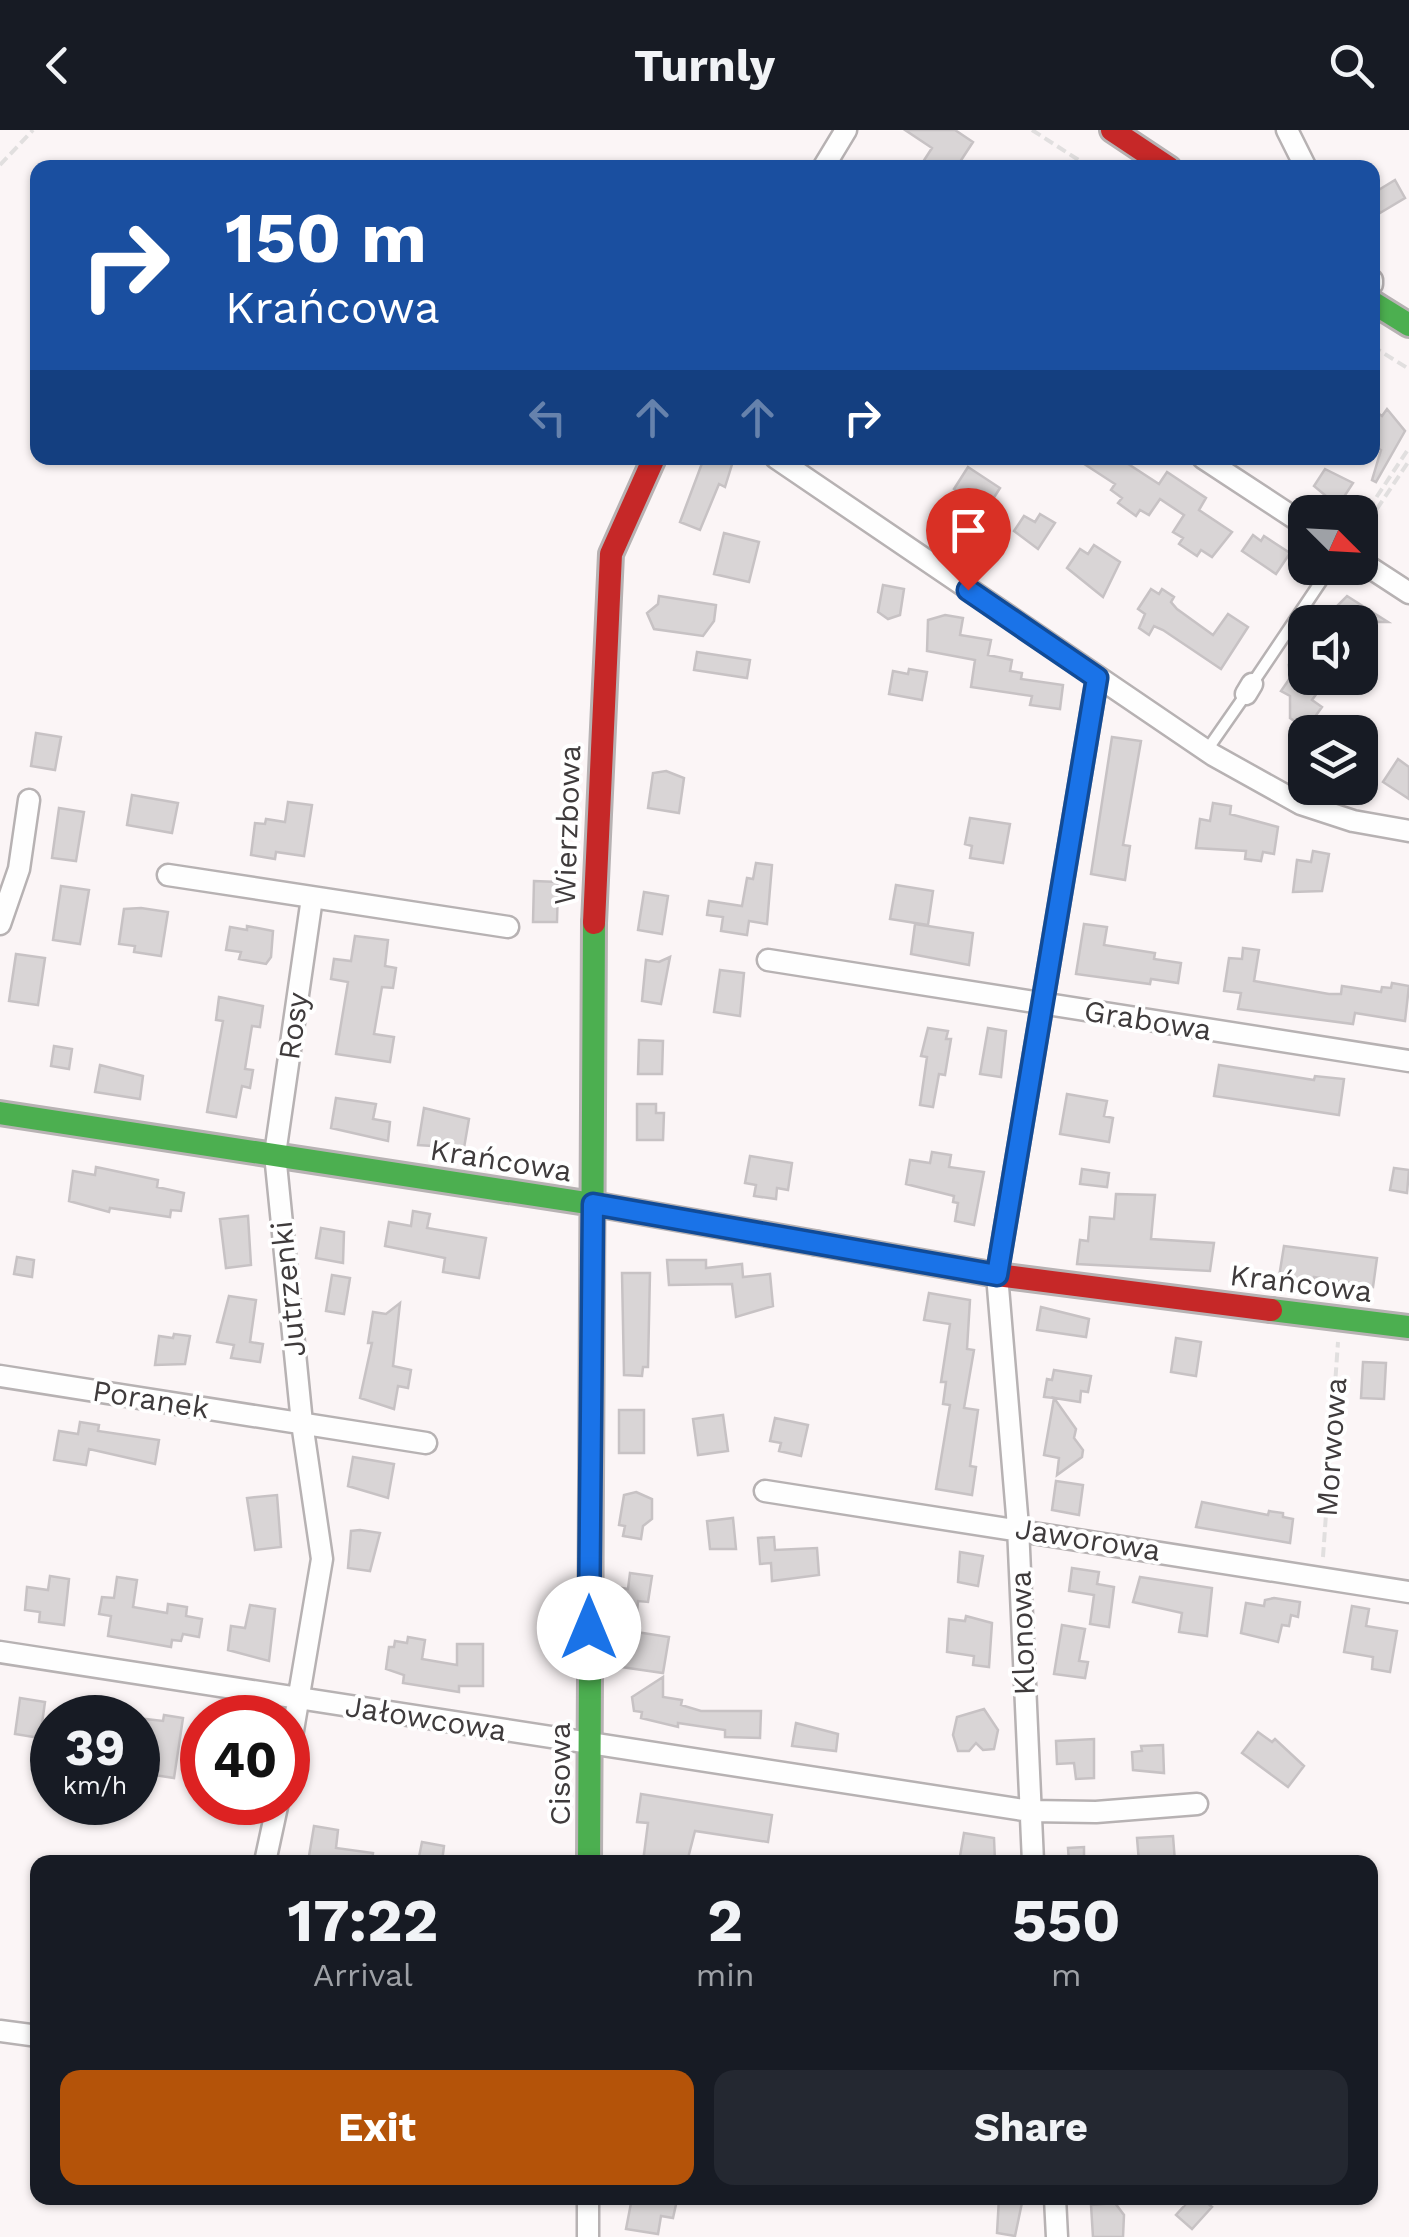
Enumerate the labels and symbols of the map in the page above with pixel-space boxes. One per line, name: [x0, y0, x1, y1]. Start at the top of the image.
pin: [926, 488, 1011, 591]
north arrow: [1288, 495, 1378, 585]
street label: Wierzbowa: [547, 744, 587, 906]
street label: Rosy: [271, 989, 315, 1062]
street label: Grabowa: [1082, 993, 1214, 1047]
street label: Krańcowa: [428, 1132, 574, 1188]
street label: Jutrzenki: [263, 1219, 313, 1359]
street label: Krańcowa: [1228, 1257, 1374, 1309]
street label: Poranek: [90, 1373, 212, 1425]
street label: Morwowa: [1309, 1376, 1353, 1518]
street label: Jaworowa: [1013, 1510, 1163, 1568]
street label: Klonowa: [1002, 1570, 1042, 1696]
position arrow: [537, 1576, 641, 1680]
street label: Jałowcowa: [343, 1688, 509, 1748]
speed limit sign: 40: [180, 1695, 310, 1825]
street label: Cisowa: [542, 1722, 577, 1826]

